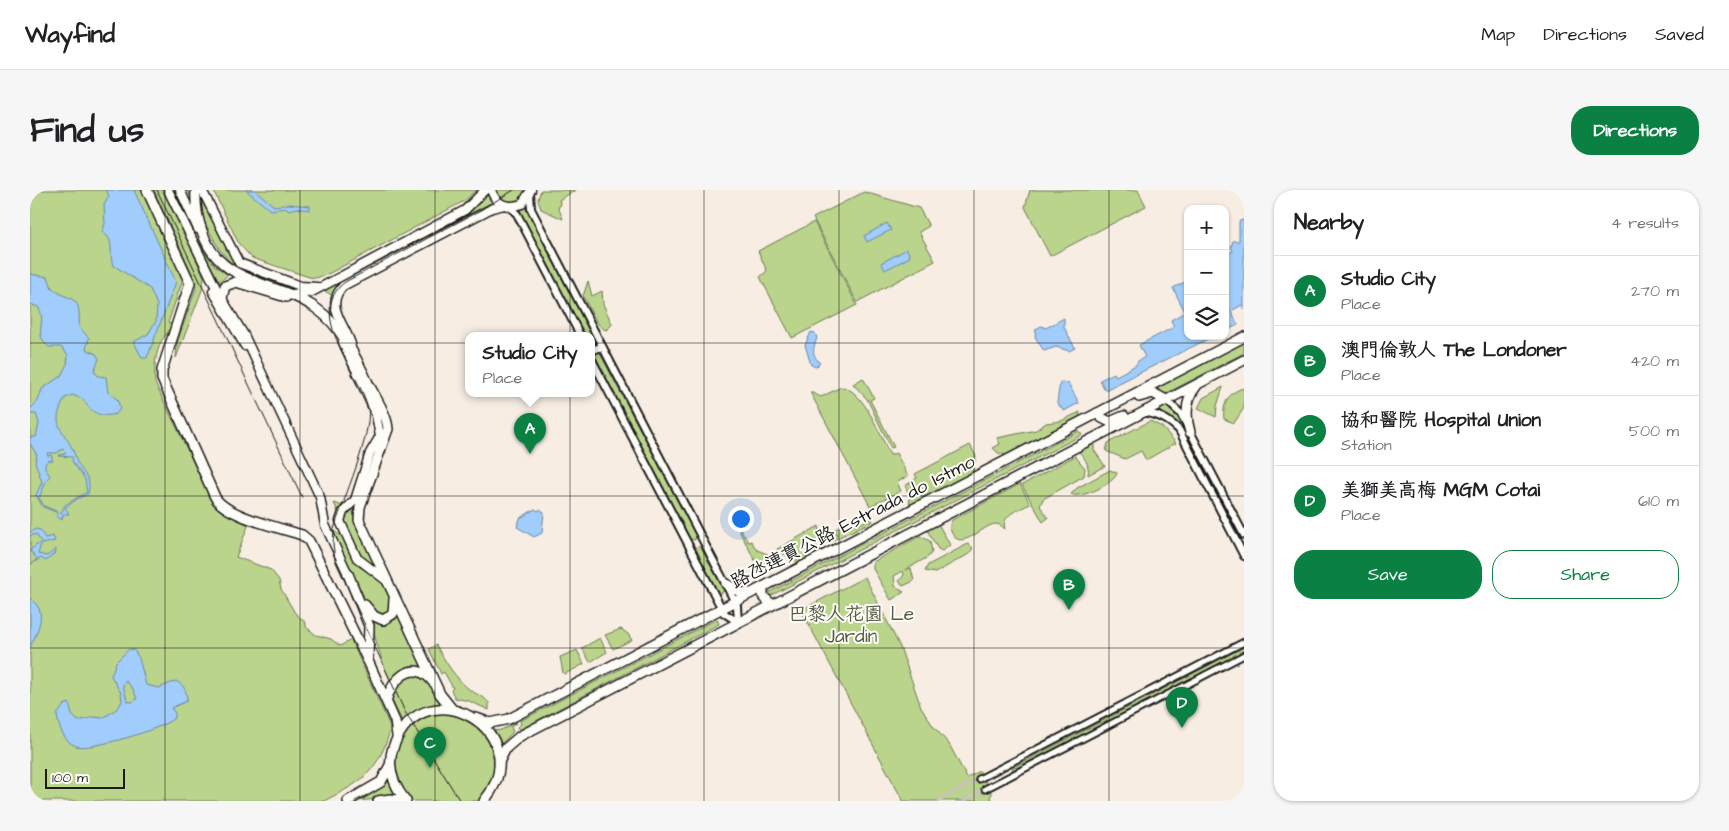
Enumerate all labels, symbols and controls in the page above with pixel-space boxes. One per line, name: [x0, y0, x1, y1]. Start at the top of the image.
text: Wayfind: [25, 18, 115, 52]
text: Map: [1481, 22, 1515, 47]
text: Directions: [1543, 22, 1627, 47]
text: Saved: [1655, 22, 1704, 47]
text: Find us: [30, 106, 144, 155]
button: Directions: [1571, 106, 1699, 155]
map controls: [1184, 205, 1229, 340]
button: +: [1184, 205, 1229, 250]
text: Nearby: [1294, 208, 1364, 237]
text: 4 results: [1611, 212, 1679, 234]
button: −: [1184, 250, 1229, 295]
text: Studio City: [1341, 266, 1436, 293]
text: A: [1305, 280, 1315, 302]
text: 270 m: [1631, 280, 1679, 302]
text: Place: [1341, 293, 1381, 315]
button: layers: [1184, 295, 1229, 340]
popup: [465, 332, 595, 397]
text: 澳門倫敦人 The Londoner: [1341, 337, 1567, 364]
text: Studio City: [483, 340, 577, 367]
text: B: [1304, 350, 1316, 372]
text: 420 m: [1630, 350, 1679, 372]
text: Place: [1341, 364, 1381, 386]
text: Place: [483, 367, 522, 389]
text: 協和醫院 Hospital Union: [1341, 407, 1541, 434]
pin: A: [514, 413, 546, 454]
text: C: [1304, 420, 1316, 442]
text: 500 m: [1629, 420, 1679, 442]
text: Station: [1341, 434, 1392, 456]
street label: 路氹連貫公路 Estrada do Istmo: [726, 448, 980, 596]
text: 美獅美高梅 MGM Cotai: [1341, 477, 1540, 504]
text: D: [1305, 490, 1315, 512]
text: 610 m: [1638, 490, 1679, 512]
text: Place: [1341, 504, 1381, 526]
your location: [728, 506, 754, 532]
button: Save: [1294, 550, 1482, 599]
button: Share: [1492, 550, 1679, 599]
pin: B: [1053, 569, 1085, 610]
park label: 巴黎人花園 Le Jardin: [788, 601, 914, 650]
pin: D: [1166, 687, 1198, 728]
pin: C: [414, 727, 446, 768]
scale bar: [45, 766, 125, 789]
text: 100 m: [52, 768, 88, 788]

